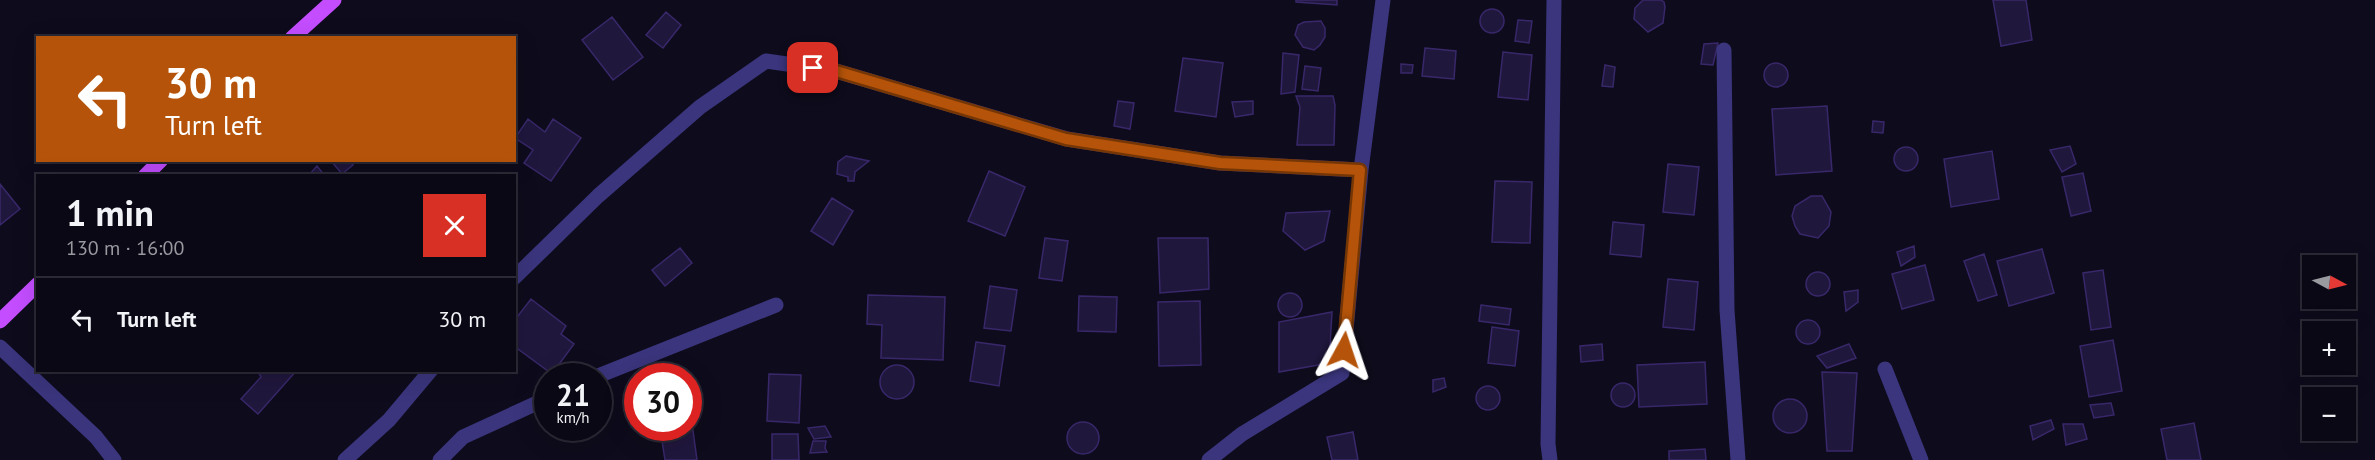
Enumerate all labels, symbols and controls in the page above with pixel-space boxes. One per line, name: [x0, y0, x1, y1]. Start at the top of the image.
pin: [787, 42, 838, 93]
icon: arrive: [796, 51, 829, 84]
text: 30 m: [165, 55, 257, 110]
icon: left: [66, 60, 144, 138]
text: Turn left: [165, 108, 262, 142]
text: 1 min: [66, 189, 154, 236]
button: close: [423, 194, 486, 257]
text: 130 m · 16:00: [66, 235, 184, 261]
north arrow: [2302, 255, 2356, 309]
map controls: [2302, 255, 2356, 441]
icon: left: [66, 303, 99, 336]
text: Turn left: [117, 305, 197, 333]
text: 30 m: [438, 305, 486, 333]
position arrow: [1312, 318, 1376, 382]
button: +: [2302, 321, 2356, 375]
speed limit sign: 30: [624, 363, 702, 441]
text: 21: [556, 375, 590, 414]
button: −: [2302, 387, 2356, 441]
text: km/h: [557, 408, 589, 427]

